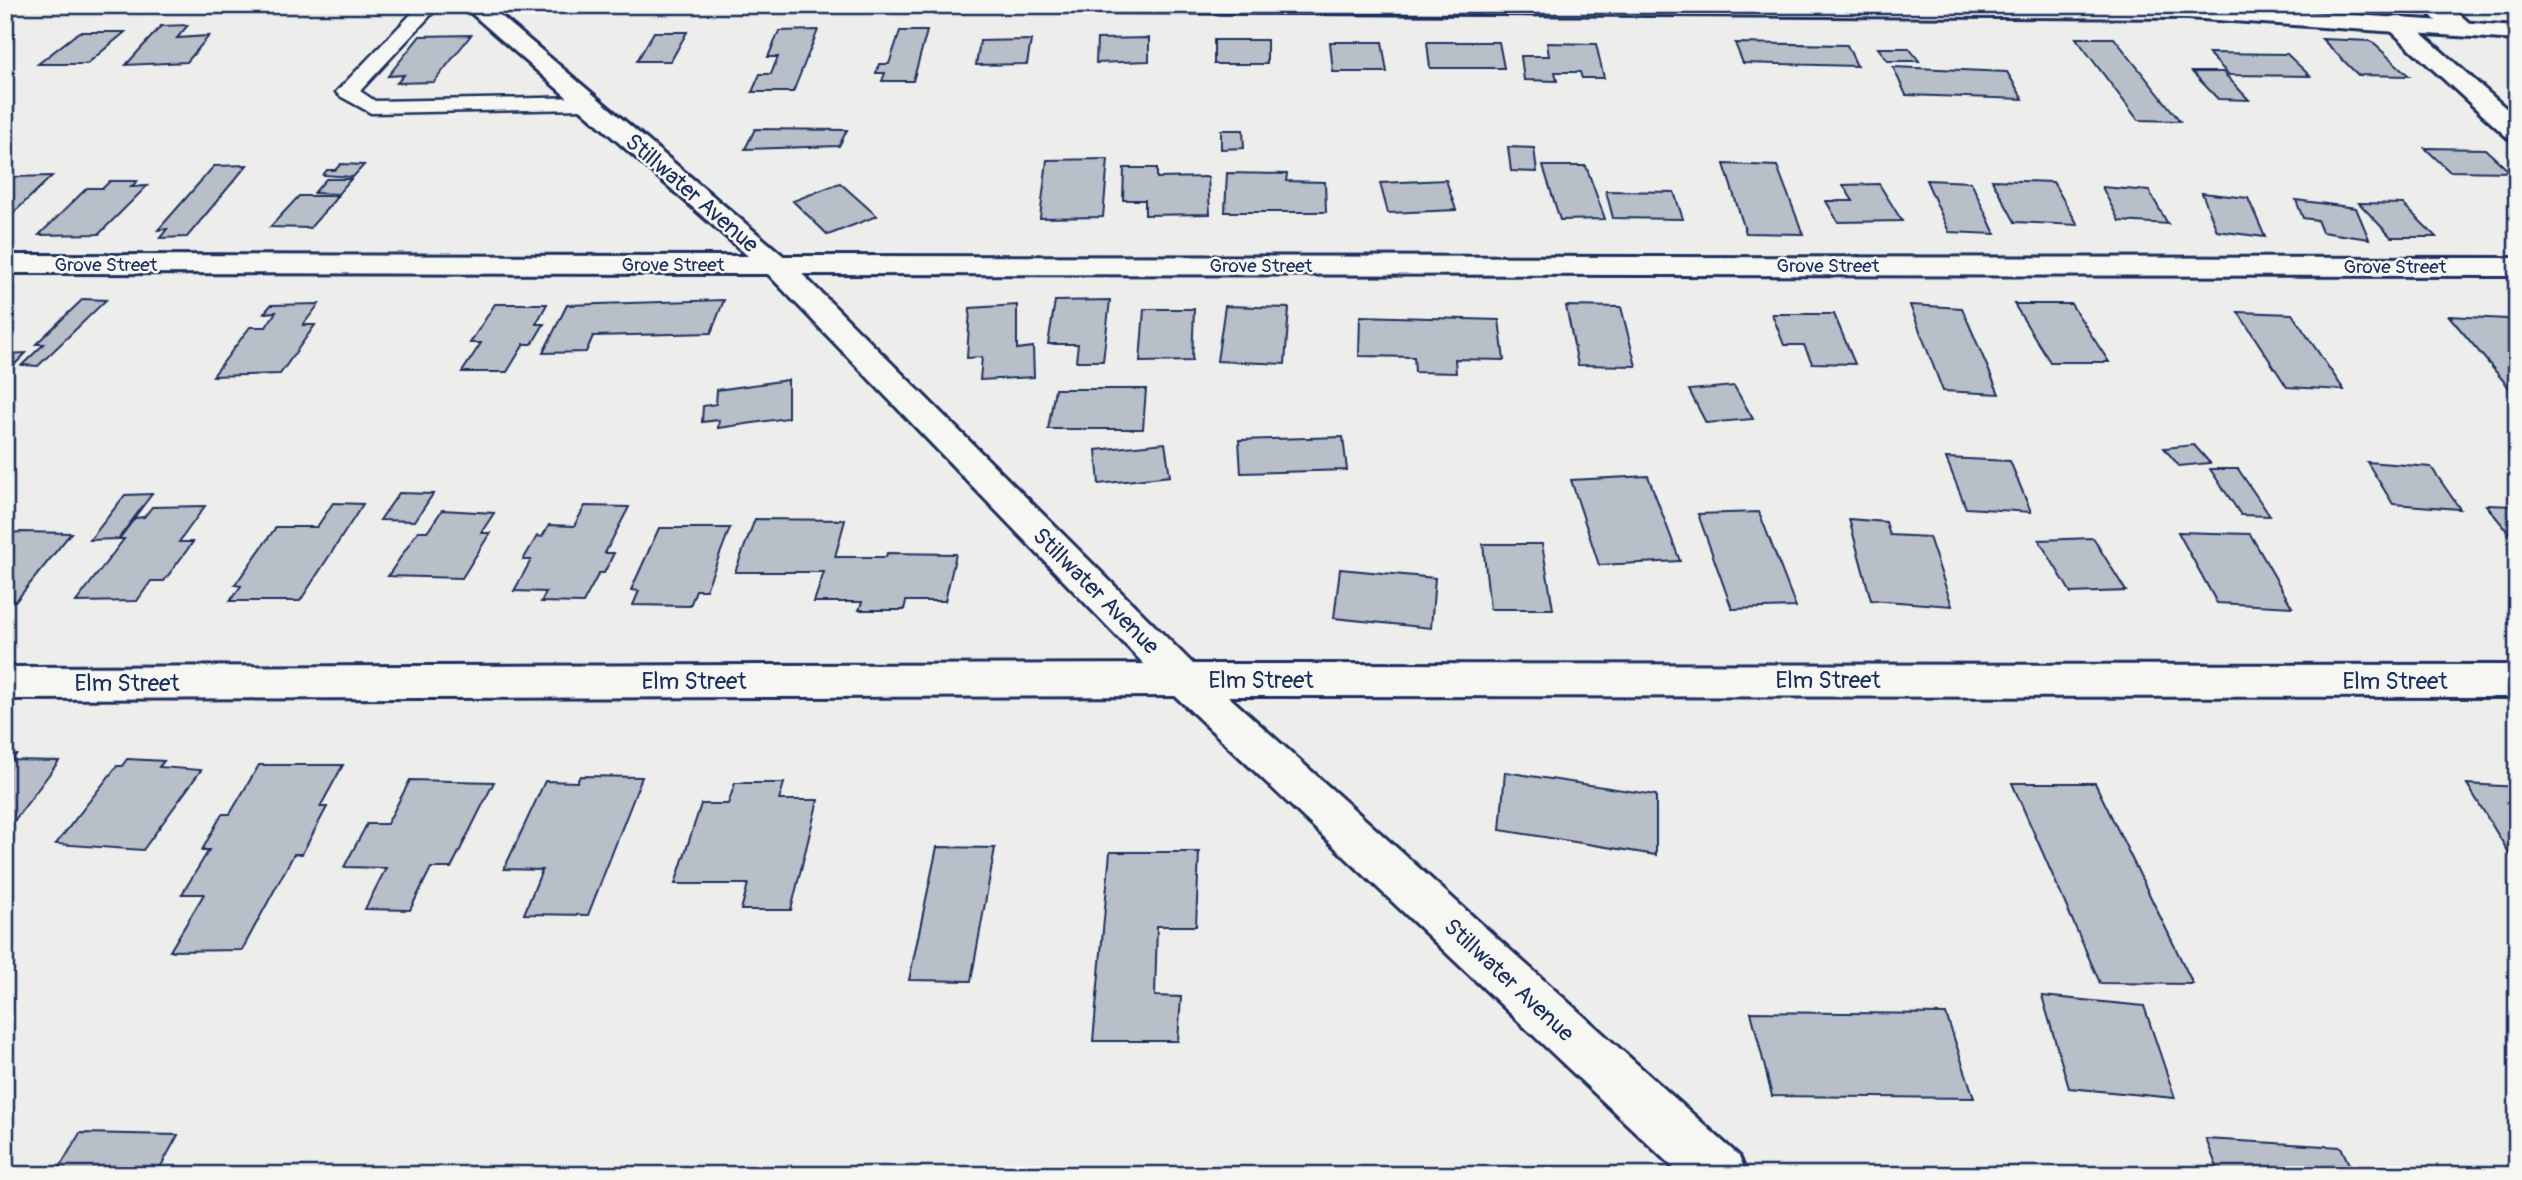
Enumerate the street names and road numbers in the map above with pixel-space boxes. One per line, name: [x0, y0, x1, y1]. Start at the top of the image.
street label: Stillwater Avenue: [619, 127, 765, 259]
street label: Grove Street: [55, 253, 158, 277]
street label: Grove Street: [622, 253, 725, 277]
street label: Grove Street: [1210, 254, 1313, 278]
street label: Grove Street: [1777, 254, 1880, 278]
street label: Grove Street: [2344, 255, 2447, 279]
street label: Stillwater Avenue: [1026, 521, 1166, 661]
street label: Elm Street: [1208, 666, 1314, 695]
street label: Elm Street: [1775, 666, 1881, 695]
street label: Elm Street: [641, 667, 747, 696]
street label: Elm Street: [2342, 667, 2448, 696]
street label: Elm Street: [74, 669, 180, 698]
street label: Stillwater Avenue: [1438, 912, 1581, 1048]

